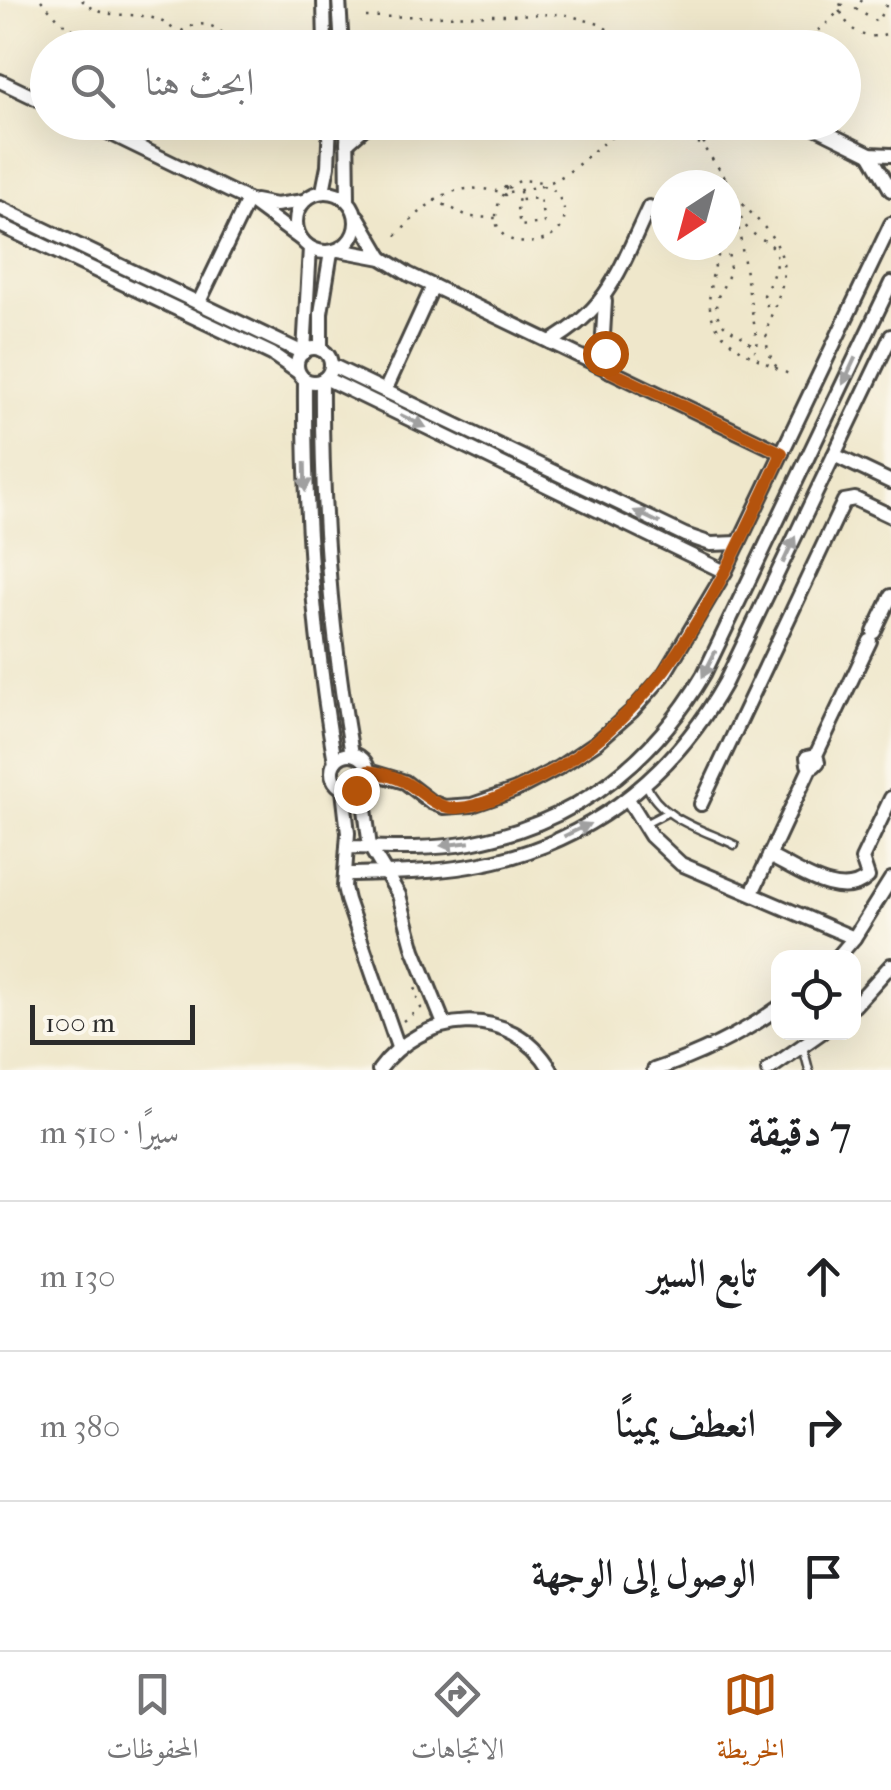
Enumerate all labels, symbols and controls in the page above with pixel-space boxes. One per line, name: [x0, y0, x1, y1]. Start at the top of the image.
search box: [30, 30, 861, 140]
icon: search: [65, 58, 120, 113]
text: ابحث هنا: [145, 60, 255, 105]
north arrow: [651, 170, 741, 260]
route start: [583, 331, 629, 377]
one-way arrow: [841, 357, 858, 386]
one-way arrow: [399, 412, 428, 429]
one-way arrow: [298, 462, 314, 494]
one-way arrow: [633, 509, 662, 526]
one-way arrow: [781, 535, 798, 564]
one-way arrow: [701, 650, 718, 679]
route end: [334, 768, 380, 814]
one-way arrow: [563, 822, 592, 839]
one-way arrow: [439, 836, 470, 852]
map controls: [771, 950, 861, 1040]
button: locate: [771, 950, 861, 1040]
scale bar: [30, 1000, 195, 1044]
text: 100 m: [45, 1006, 115, 1039]
text: 7 دقيقة: [748, 1107, 851, 1156]
text: سيرًا · 510 m: [40, 1114, 179, 1151]
icon: ahead: [796, 1249, 851, 1304]
text: تابع السير: [649, 1251, 756, 1296]
text: 130 m: [40, 1258, 116, 1295]
icon: right: [796, 1399, 851, 1454]
text: انعطف يمينًا: [615, 1401, 756, 1446]
text: 380 m: [40, 1408, 120, 1445]
icon: arrive: [796, 1549, 851, 1604]
text: الوصول إلى الوجهة: [532, 1551, 756, 1596]
tab: المحفوظات: [106, 1667, 198, 1776]
tab: الاتجاهات: [411, 1667, 504, 1776]
tab: الخريطة: [717, 1667, 785, 1776]

